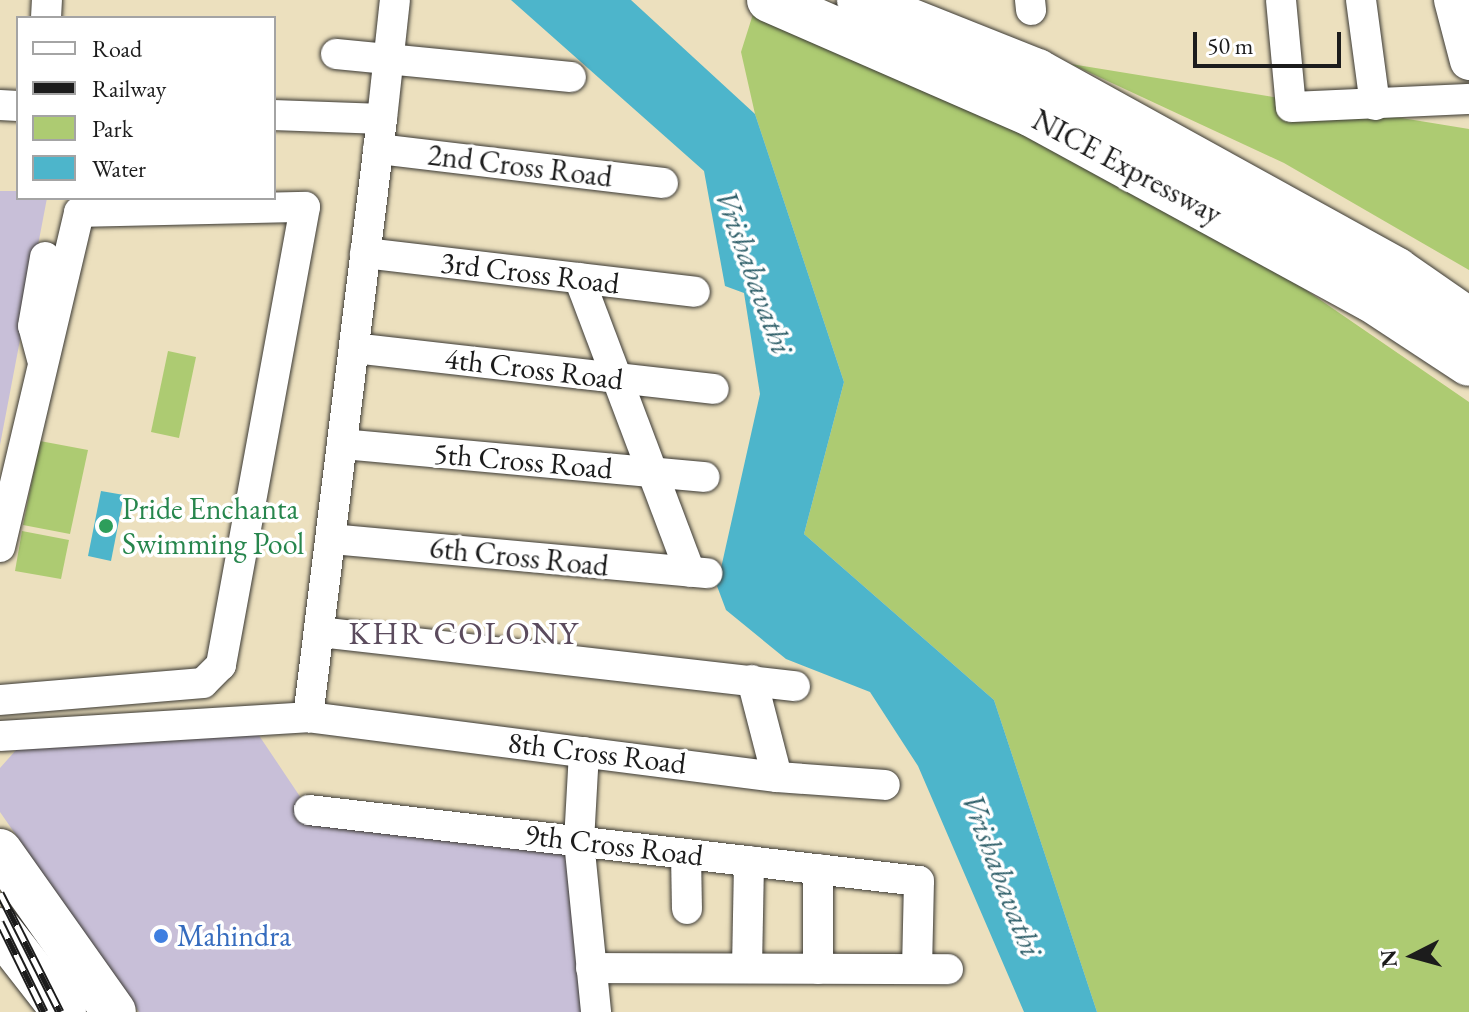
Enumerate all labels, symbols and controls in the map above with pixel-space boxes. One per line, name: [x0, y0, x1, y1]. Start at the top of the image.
legend: [16, 16, 276, 200]
scale bar: [1197, 16, 1345, 66]
text: 50 m: [1207, 30, 1254, 61]
text: Road: [92, 33, 142, 64]
text: Railway: [92, 73, 166, 104]
street label: NICE Expressway: [1026, 102, 1228, 232]
text: Park: [92, 113, 133, 144]
street label: 2nd Cross Road: [426, 137, 614, 195]
text: Water: [92, 153, 146, 184]
water label: Vrishabavathi: [707, 185, 801, 359]
street label: 3rd Cross Road: [439, 244, 621, 302]
street label: 4th Cross Road: [443, 340, 625, 398]
street label: 5th Cross Road: [432, 435, 614, 487]
place label: Pride Enchanta Swimming Pool: [122, 491, 304, 562]
marker: Pride Enchanta Swimming Pool: [97, 517, 115, 535]
street label: 6th Cross Road: [428, 530, 610, 584]
district label: KHR COLONY: [348, 614, 580, 652]
street label: 8th Cross Road: [506, 724, 688, 782]
water label: Vrishabavathi: [953, 788, 1051, 962]
street label: 9th Cross Road: [523, 816, 705, 874]
north arrow: [1373, 916, 1453, 996]
place label: Mahindra: [177, 918, 291, 954]
marker: Mahindra: [152, 927, 170, 945]
text: N: [1373, 948, 1404, 969]

